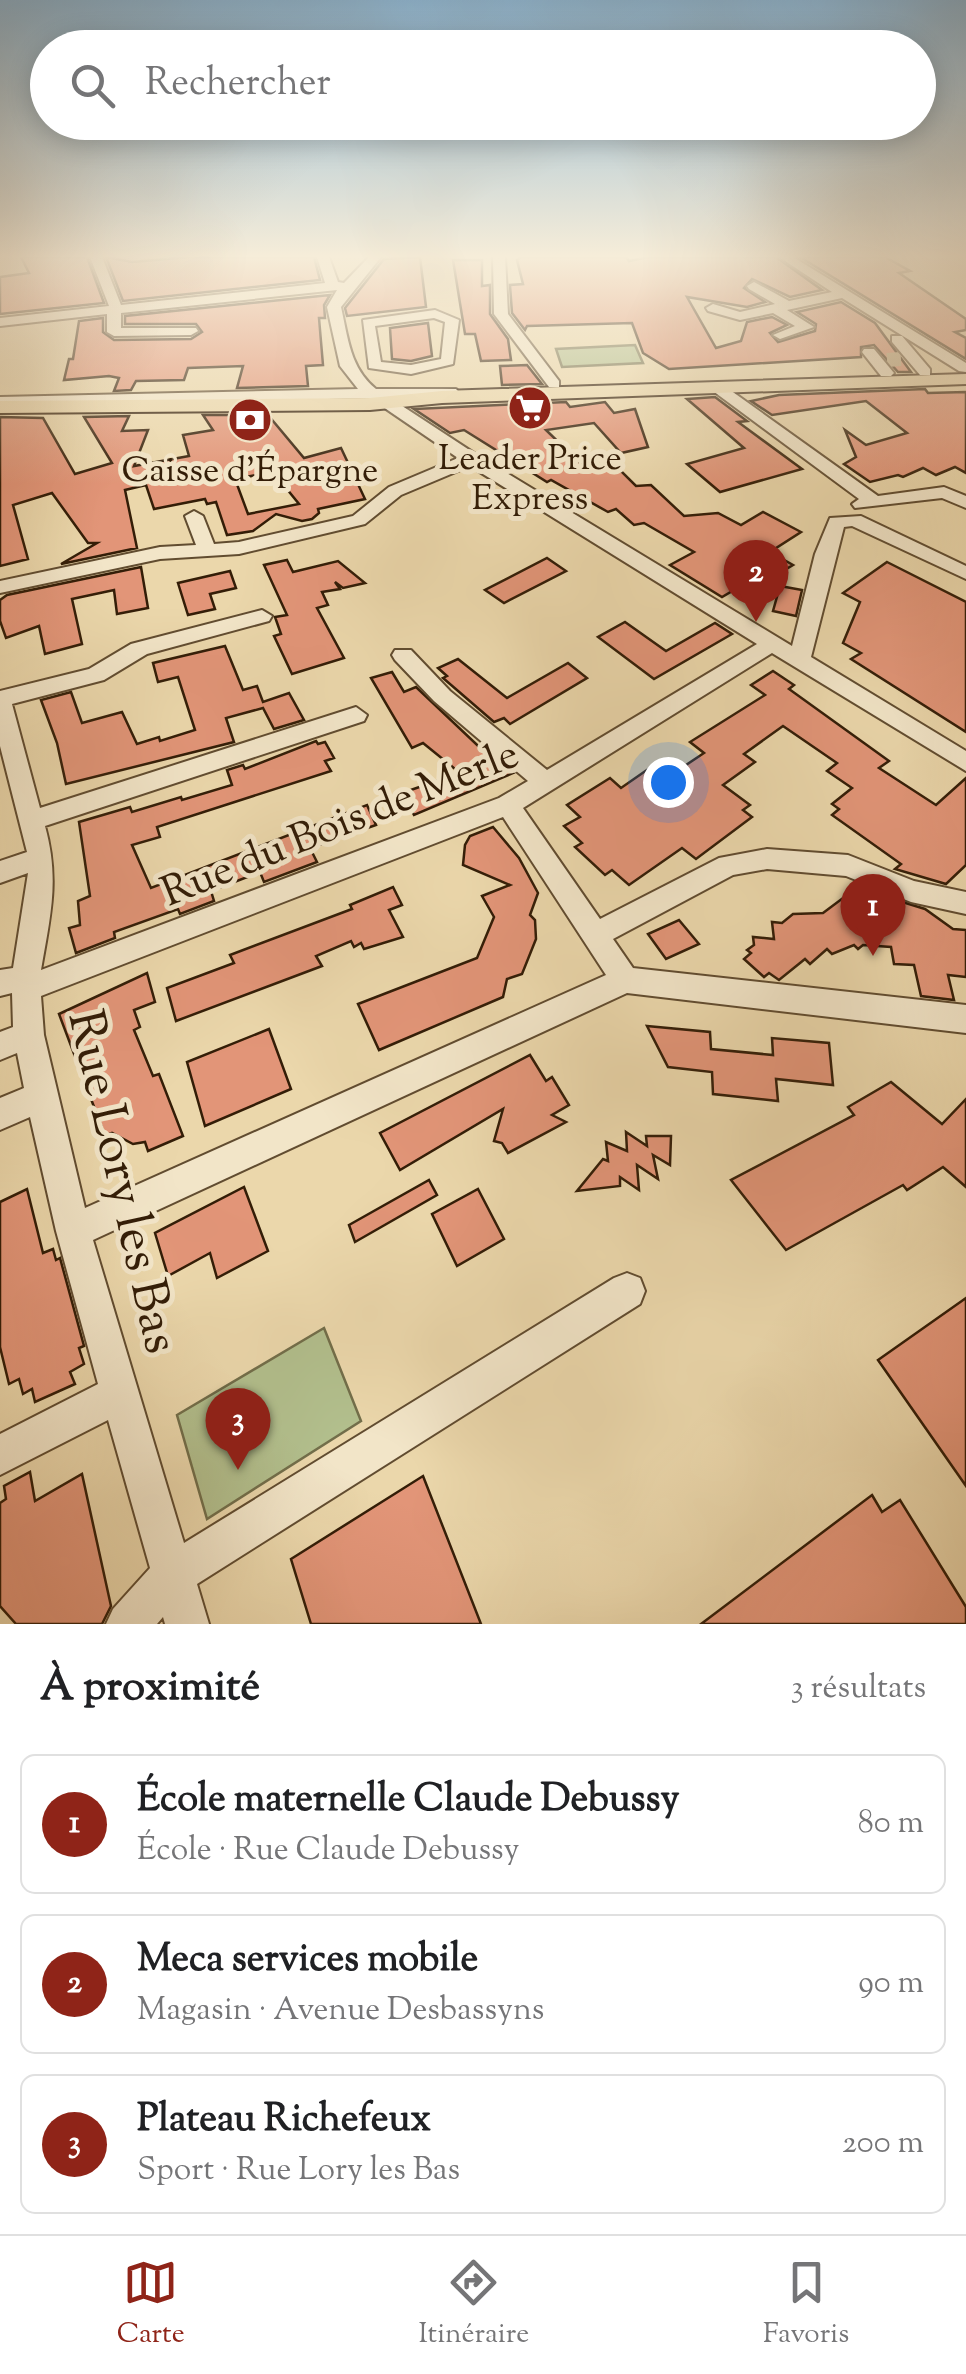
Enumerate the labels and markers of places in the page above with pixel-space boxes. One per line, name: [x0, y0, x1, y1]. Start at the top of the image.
supermarket icon: Leader Price Express: [507, 385, 553, 431]
bank icon: Caisse d'Épargne: [227, 397, 273, 443]
place label: Leader Price Express: [438, 435, 622, 526]
place label: Caisse d'Épargne: [122, 447, 378, 498]
pin: 2: [724, 540, 788, 622]
pin: 1: [840, 874, 906, 956]
pin: 3: [206, 1388, 270, 1470]

